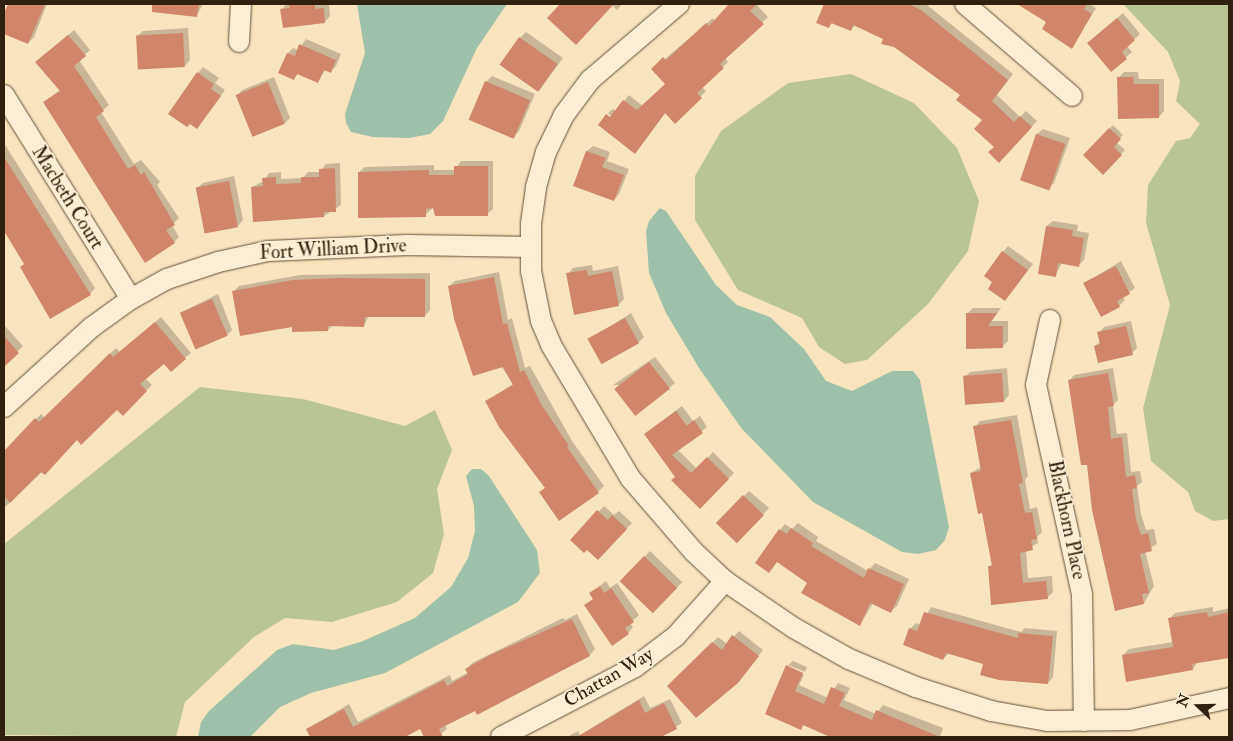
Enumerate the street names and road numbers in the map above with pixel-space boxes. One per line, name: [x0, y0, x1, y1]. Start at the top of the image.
street label: Macbeth Court: [26, 142, 108, 254]
street label: Fort William Drive: [259, 235, 407, 265]
street label: Blackhorn Place: [1042, 458, 1090, 582]
street label: Chattan Way: [560, 643, 658, 713]

